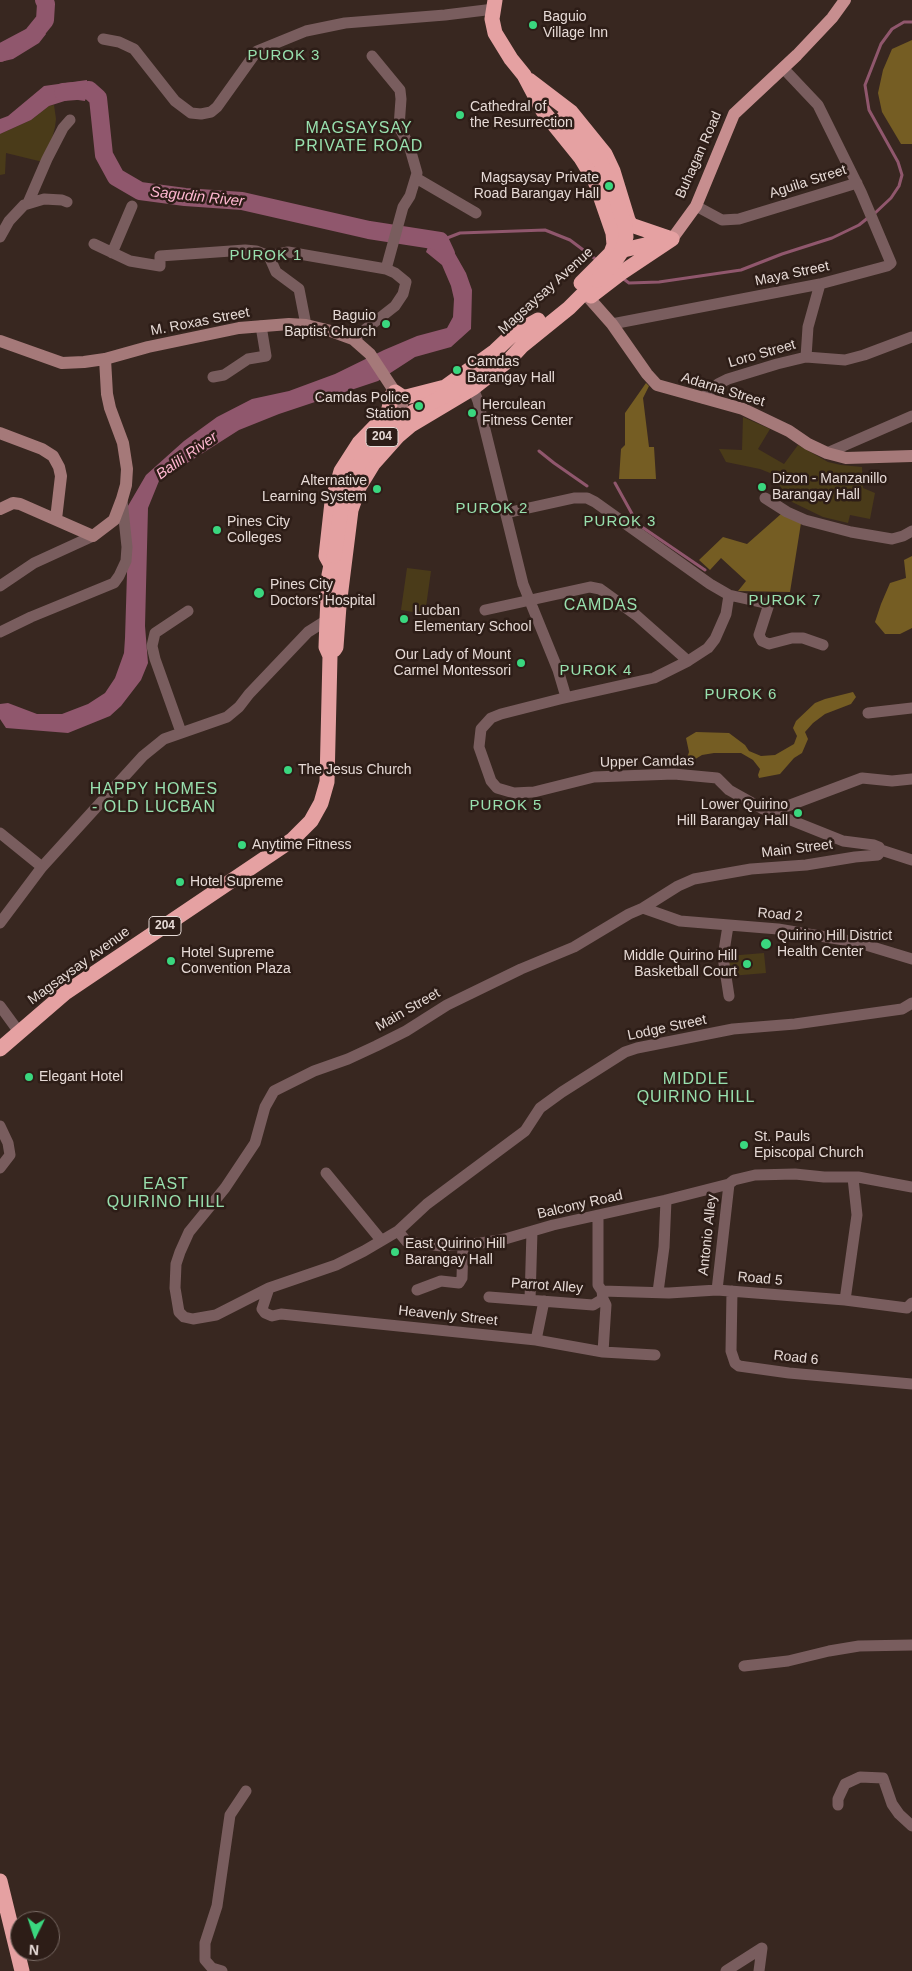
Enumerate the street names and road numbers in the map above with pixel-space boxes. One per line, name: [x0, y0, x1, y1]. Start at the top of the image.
street label: Buhagan Road: [672, 109, 726, 201]
street label: Aguila Street: [767, 162, 849, 202]
street label: Magsaysay Avenue: [495, 244, 597, 338]
street label: Maya Street: [753, 258, 831, 290]
street label: M. Roxas Street: [149, 304, 251, 340]
street label: Loro Street: [726, 336, 798, 372]
street label: Adarna Street: [679, 369, 767, 411]
road number: 204: [366, 428, 398, 447]
street label: Upper Camdas: [600, 753, 694, 771]
street label: Main Street: [760, 836, 834, 862]
street label: Road 2: [757, 905, 803, 925]
road number: 204: [149, 916, 181, 936]
street label: Magsaysay Avenue: [25, 923, 133, 1009]
street label: Main Street: [373, 985, 443, 1035]
street label: Lodge Street: [626, 1011, 708, 1045]
street label: Balcony Road: [536, 1187, 624, 1223]
street label: Antonio Alley: [695, 1193, 721, 1277]
street label: Road 5: [737, 1269, 783, 1289]
street label: Parrot Alley: [510, 1275, 584, 1297]
street label: Heavenly Street: [398, 1302, 498, 1330]
street label: Road 6: [773, 1347, 819, 1369]

